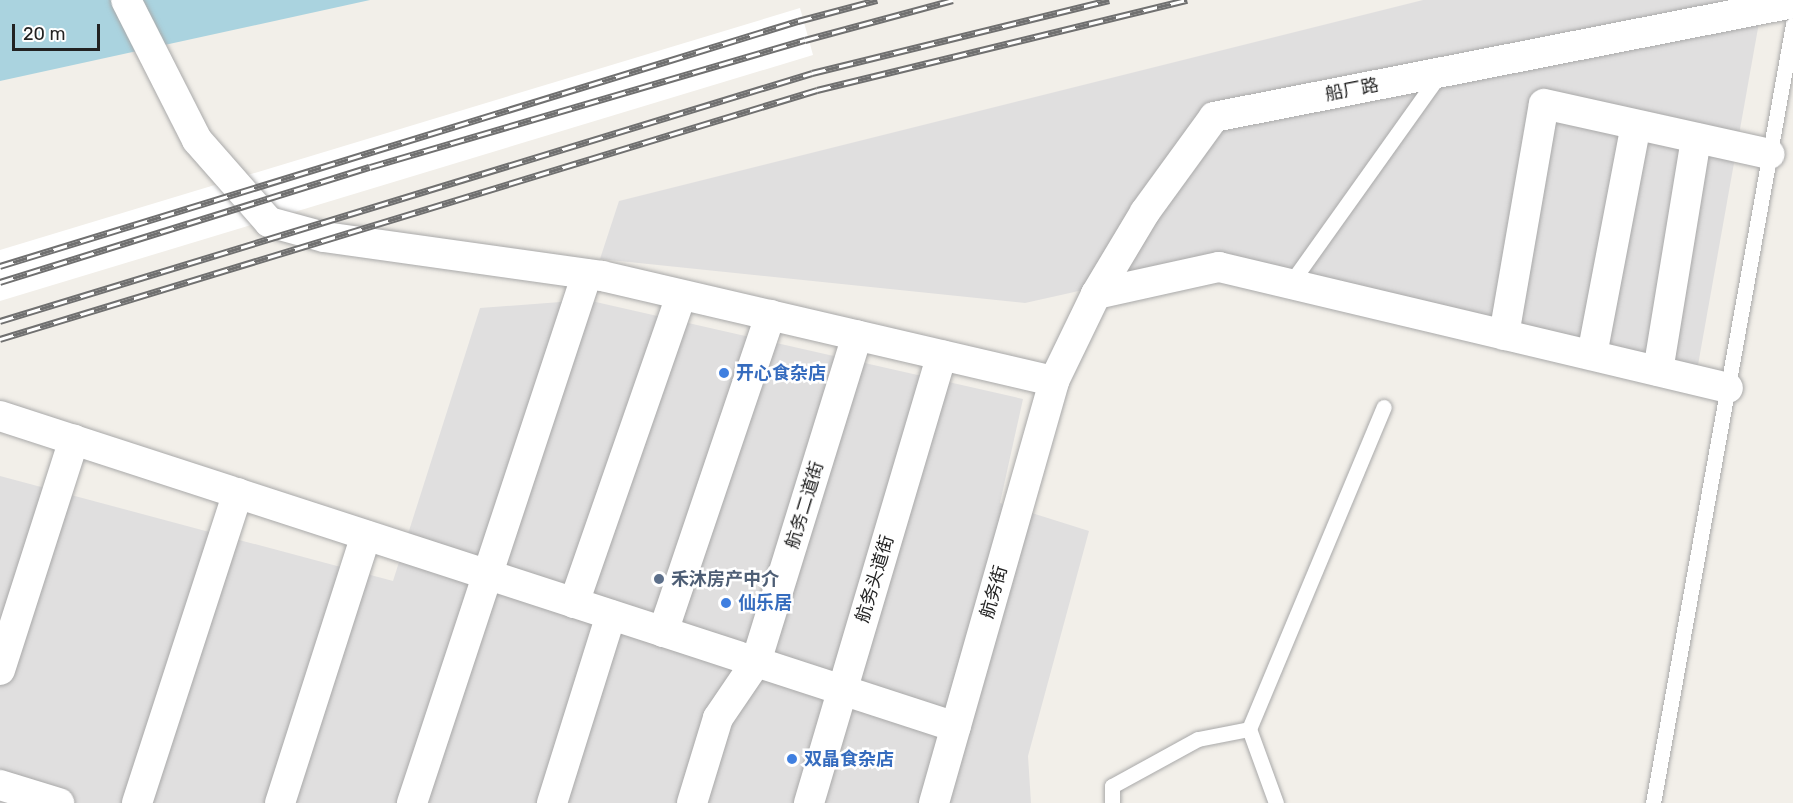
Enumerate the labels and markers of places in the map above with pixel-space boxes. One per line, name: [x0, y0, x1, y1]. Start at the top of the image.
place label: 开心食杂店: [736, 362, 826, 384]
marker: 开心食杂店: [717, 366, 731, 380]
place label: 禾沐房产中介: [671, 568, 779, 590]
marker: 禾沐房产中介: [652, 572, 666, 586]
place label: 仙乐居: [738, 592, 792, 614]
marker: 仙乐居: [719, 596, 733, 610]
place label: 双晶食杂店: [804, 748, 894, 770]
marker: 双晶食杂店: [785, 752, 799, 766]

